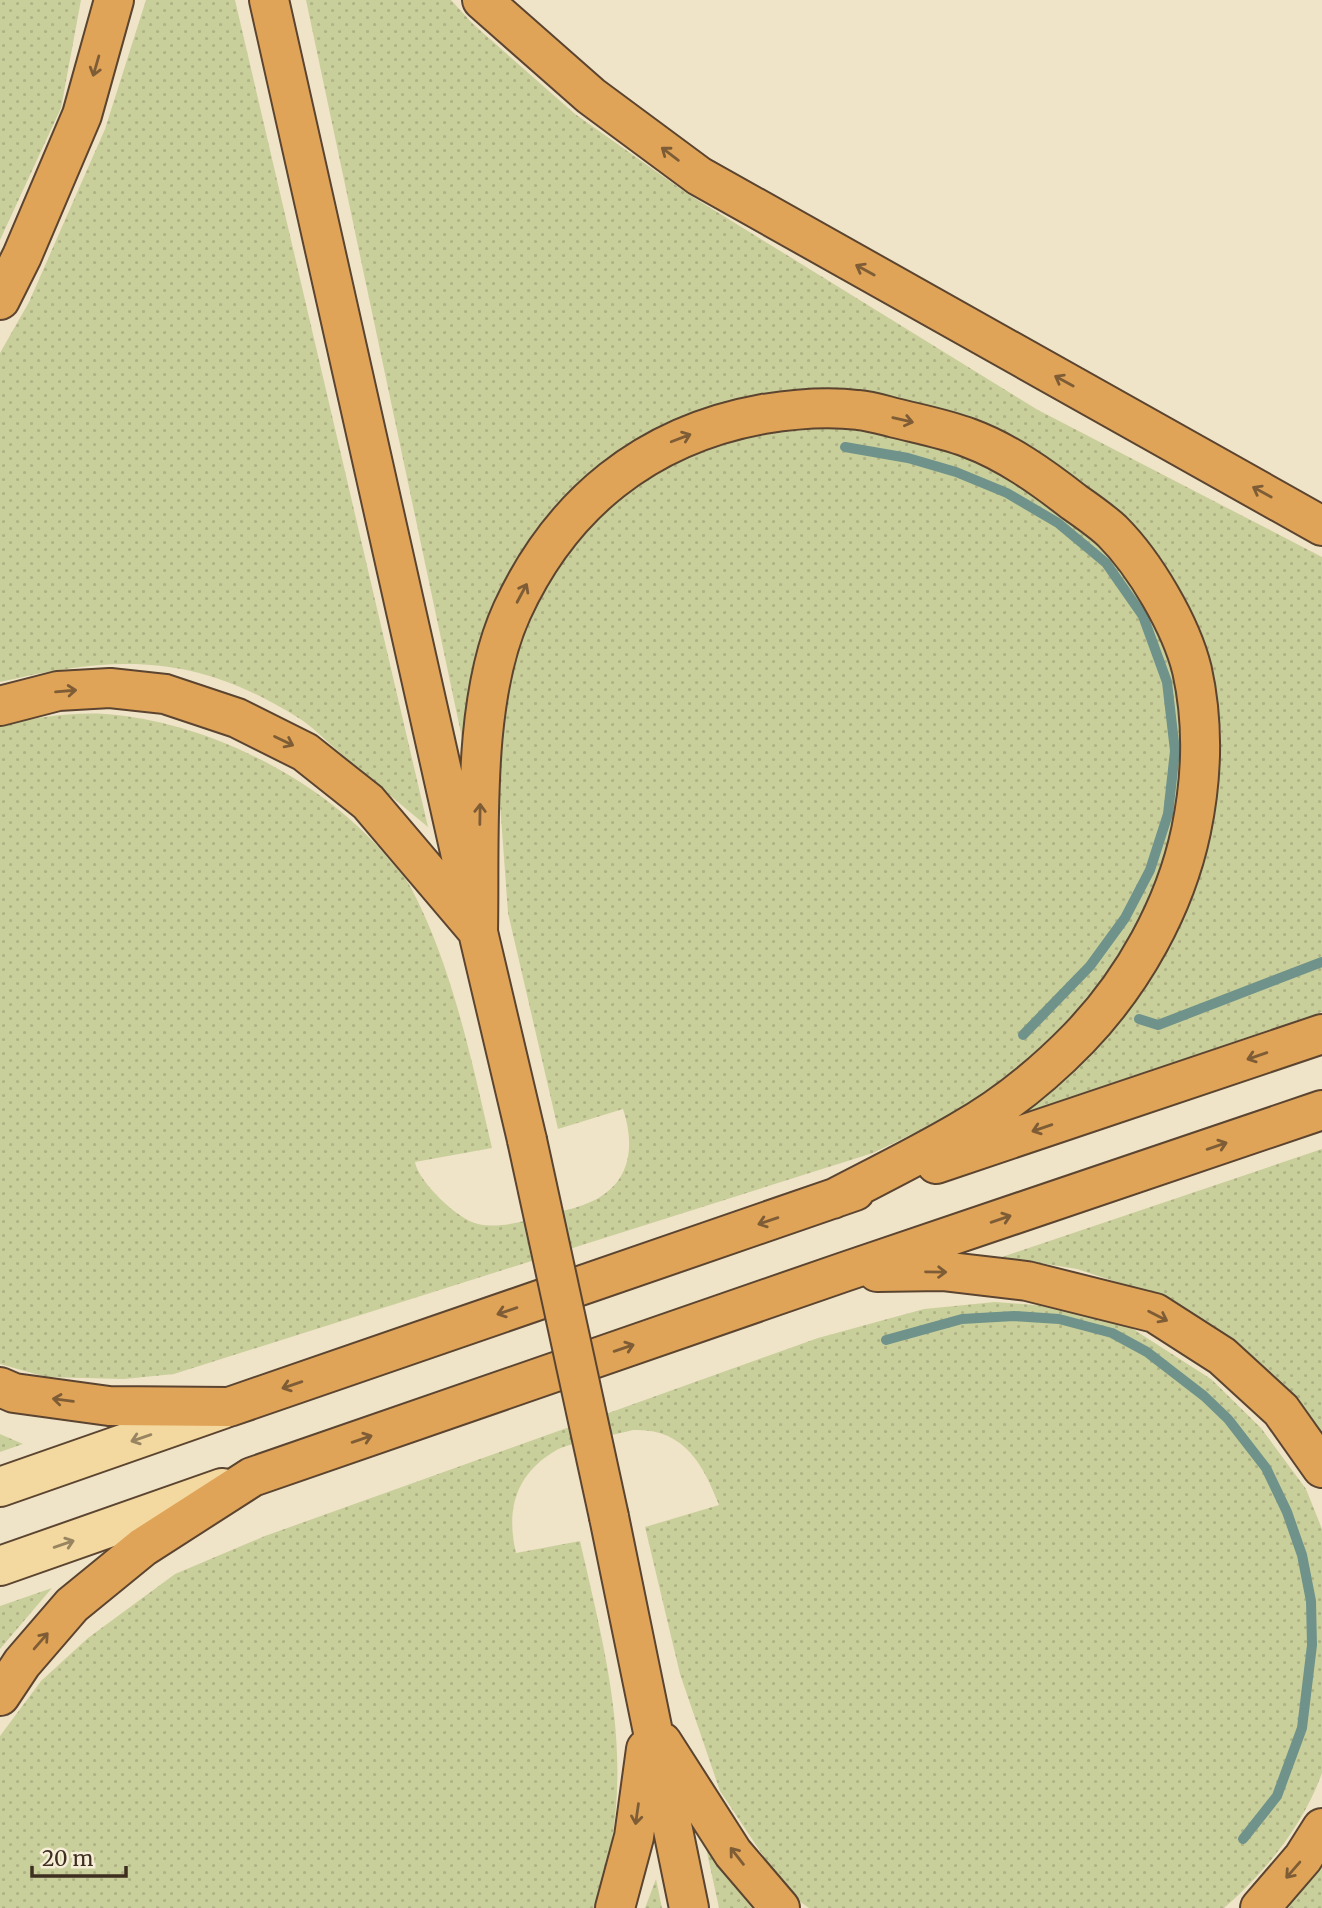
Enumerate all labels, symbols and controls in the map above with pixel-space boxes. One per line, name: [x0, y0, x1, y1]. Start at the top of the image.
one-way arrow: [89, 54, 102, 77]
one-way arrow: [661, 147, 680, 162]
one-way arrow: [856, 263, 876, 277]
one-way arrow: [1054, 374, 1074, 388]
one-way arrow: [891, 414, 914, 427]
one-way arrow: [670, 431, 692, 443]
one-way arrow: [1253, 485, 1273, 499]
one-way arrow: [515, 583, 529, 604]
one-way arrow: [54, 684, 77, 697]
one-way arrow: [273, 735, 294, 749]
one-way arrow: [474, 803, 487, 826]
one-way arrow: [1247, 1051, 1269, 1063]
one-way arrow: [1031, 1123, 1053, 1136]
one-way arrow: [1205, 1139, 1227, 1151]
one-way arrow: [990, 1212, 1012, 1224]
one-way arrow: [757, 1215, 779, 1228]
one-way arrow: [925, 1265, 948, 1278]
one-way arrow: [496, 1306, 518, 1318]
one-way arrow: [1147, 1310, 1168, 1324]
one-way arrow: [612, 1341, 634, 1353]
one-way arrow: [281, 1380, 303, 1392]
one-way arrow: [52, 1393, 75, 1406]
one-way arrow: [351, 1432, 373, 1444]
one-way arrow: [131, 1433, 153, 1445]
one-way arrow: [53, 1536, 75, 1549]
one-way arrow: [33, 1633, 49, 1651]
one-way arrow: [630, 1802, 643, 1825]
scale bar: [32, 1834, 126, 1878]
text: 20 m: [42, 1845, 94, 1872]
one-way arrow: [729, 1847, 744, 1865]
one-way arrow: [1285, 1861, 1301, 1879]

